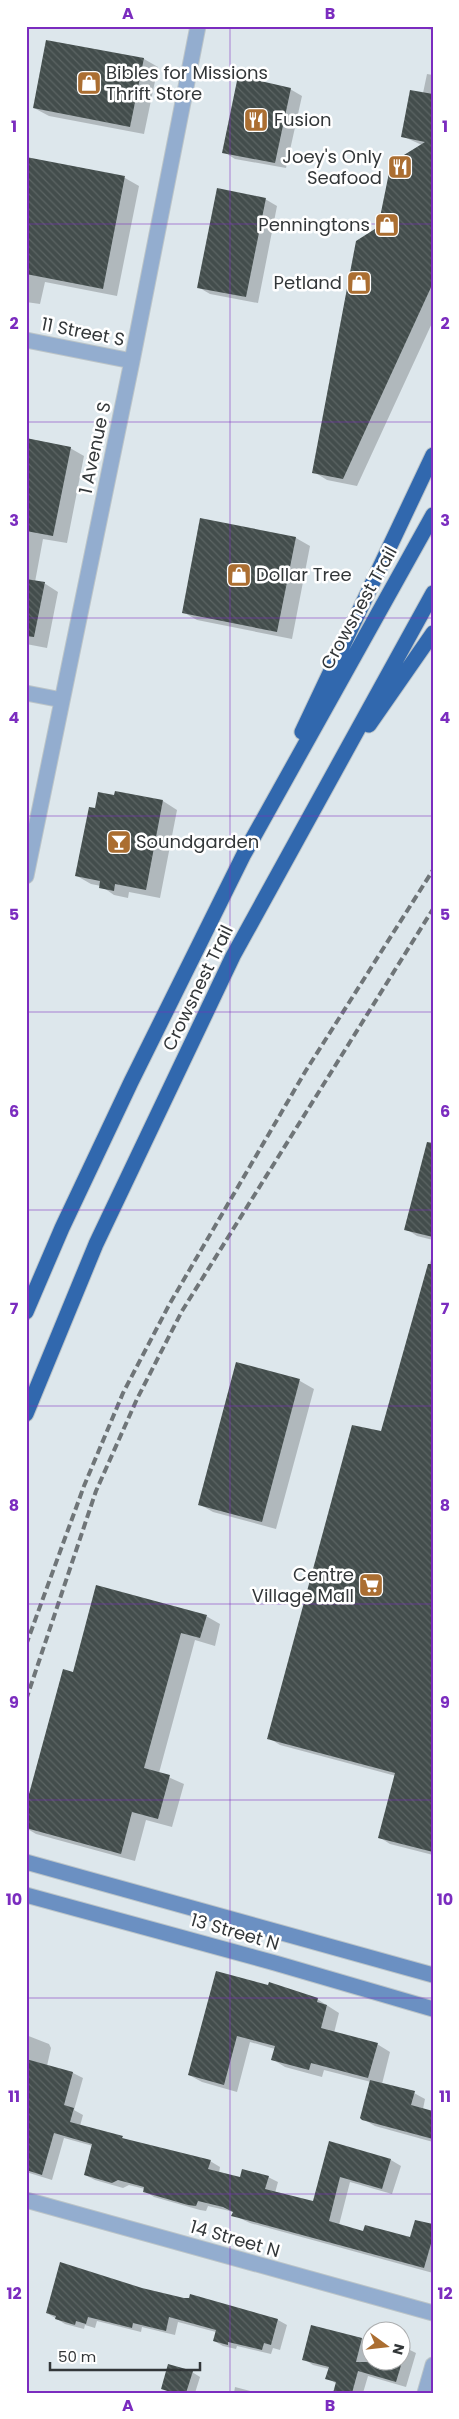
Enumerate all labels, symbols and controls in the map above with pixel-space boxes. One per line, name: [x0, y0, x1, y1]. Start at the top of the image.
text: A: [122, 2, 134, 25]
text: B: [325, 2, 335, 25]
place label: Bibles for Missions Thrift Store: [106, 60, 268, 106]
shop icon: Bibles for Missions Thrift Store: [76, 70, 102, 96]
restaurant icon: Fusion: [243, 107, 269, 133]
place label: Fusion: [274, 107, 331, 132]
text: 1: [11, 115, 17, 138]
text: 1: [442, 115, 448, 138]
place label: Joey's Only Seafood: [282, 144, 382, 190]
restaurant icon: Joey's Only Seafood: [387, 154, 413, 180]
place label: Penningtons: [258, 212, 370, 237]
shop icon: Penningtons: [374, 212, 400, 238]
place label: Petland: [274, 270, 342, 295]
shop icon: Petland: [346, 270, 372, 296]
street label: 11 Street S: [39, 311, 127, 352]
text: 2: [9, 312, 19, 335]
text: 2: [440, 312, 450, 335]
street label: 1 Avenue S: [73, 400, 116, 496]
text: 3: [9, 509, 19, 532]
text: 3: [440, 509, 450, 532]
street label: Crowsnest Trail: [314, 542, 403, 674]
shop icon: Dollar Tree: [226, 562, 252, 588]
place label: Dollar Tree: [256, 562, 352, 587]
text: 4: [9, 706, 20, 729]
text: 4: [440, 706, 451, 729]
bar icon: Soundgarden: [106, 829, 132, 855]
place label: Soundgarden: [136, 829, 259, 854]
text: 5: [9, 903, 19, 926]
text: 5: [440, 903, 450, 926]
street label: Crowsnest Trail: [156, 921, 239, 1055]
text: 6: [9, 1100, 19, 1123]
text: 6: [440, 1100, 450, 1123]
text: 7: [10, 1297, 19, 1320]
text: 7: [441, 1297, 450, 1320]
text: 8: [9, 1494, 19, 1517]
text: 8: [440, 1494, 450, 1517]
place label: Centre Village Mall: [252, 1562, 354, 1608]
supermarket icon: Centre Village Mall: [358, 1572, 384, 1598]
text: 9: [9, 1691, 19, 1714]
text: 9: [440, 1691, 450, 1714]
text: 10: [6, 1888, 22, 1911]
text: 10: [437, 1888, 453, 1911]
street label: 13 Street N: [188, 1907, 282, 1956]
text: 11: [8, 2085, 20, 2108]
text: 11: [439, 2085, 451, 2108]
street label: 14 Street N: [187, 2214, 283, 2263]
text: 12: [6, 2282, 22, 2305]
text: 12: [437, 2282, 453, 2305]
north arrow: [362, 2322, 412, 2372]
scale bar: [50, 2339, 200, 2371]
text: N: [388, 2342, 410, 2357]
text: 50 m: [58, 2346, 96, 2367]
text: A: [122, 2394, 134, 2417]
text: B: [325, 2394, 335, 2417]

